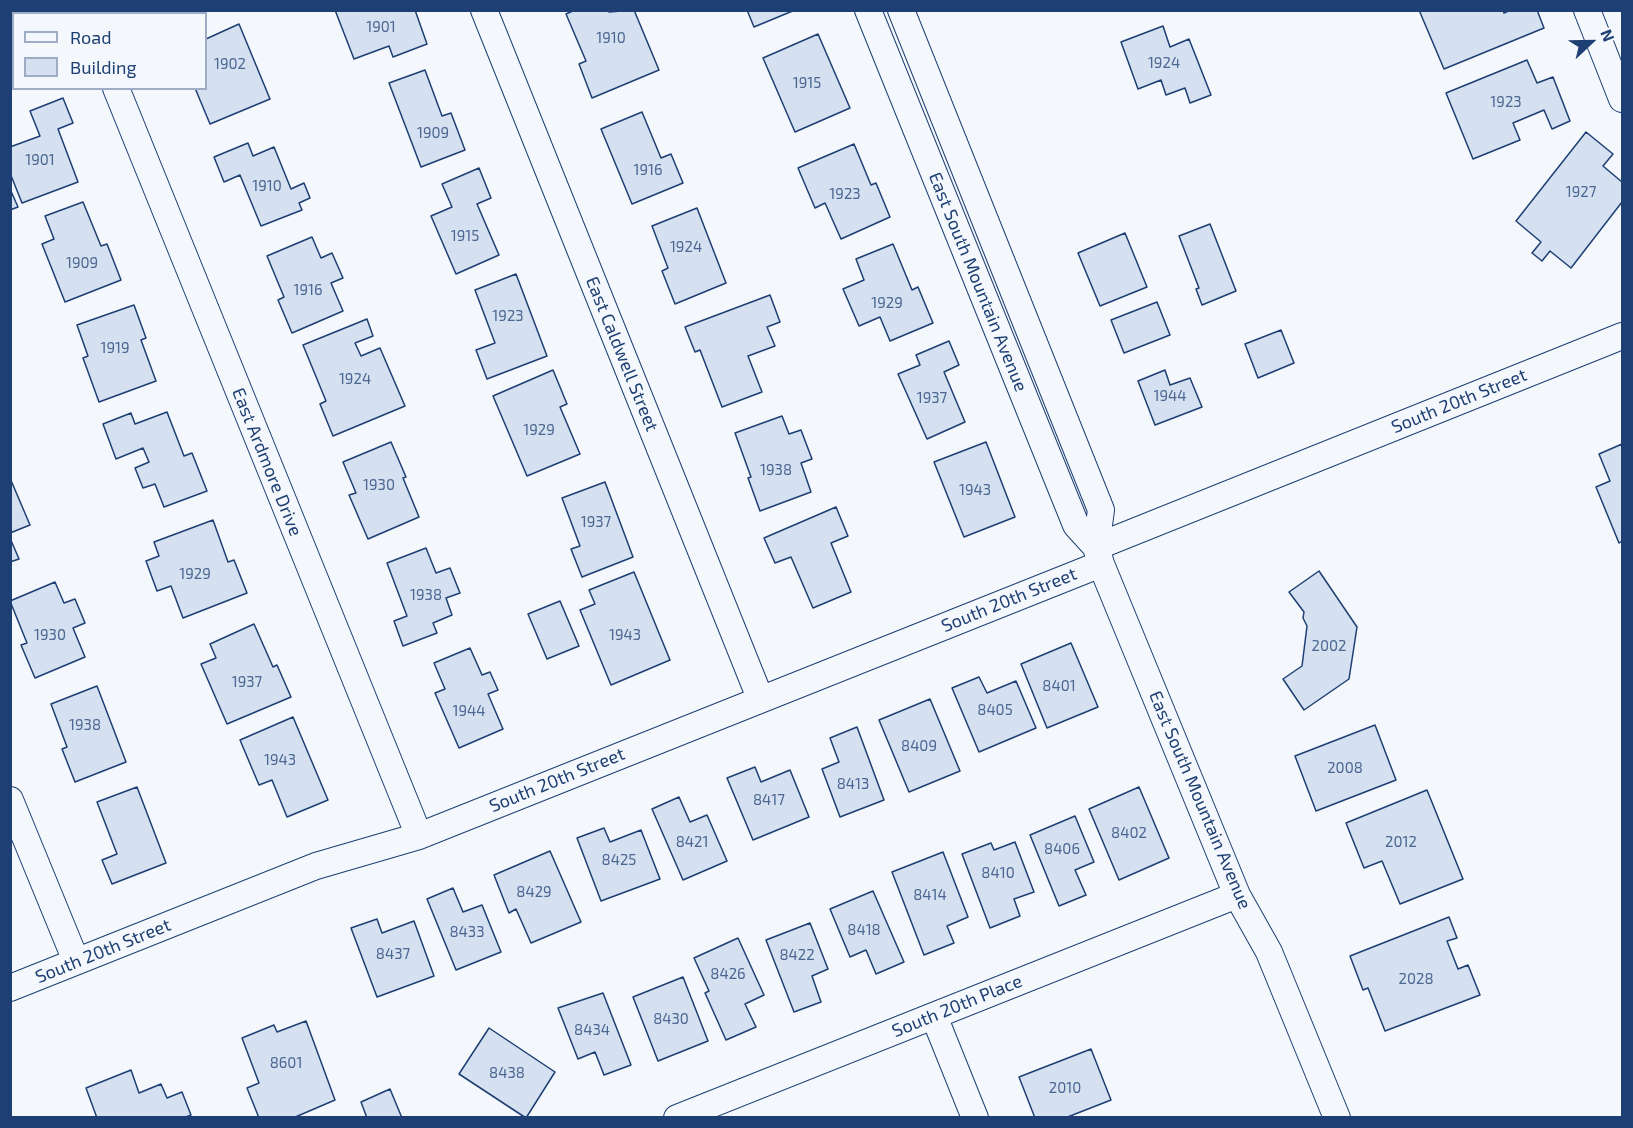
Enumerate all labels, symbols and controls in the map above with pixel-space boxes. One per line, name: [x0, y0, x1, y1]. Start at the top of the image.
legend: [12, 12, 207, 90]
north arrow: [1561, 12, 1621, 72]
house number: 1901: [366, 18, 396, 36]
text: Road: [70, 26, 111, 48]
text: N: [1597, 26, 1619, 44]
house number: 1910: [596, 29, 626, 47]
house number: 1924: [1148, 54, 1180, 72]
house number: 1902: [214, 55, 246, 73]
text: Building: [70, 56, 137, 78]
house number: 1915: [793, 74, 821, 92]
house number: 1923: [1490, 93, 1522, 111]
house number: 1909: [417, 124, 449, 142]
house number: 1901: [25, 151, 55, 169]
house number: 1916: [633, 161, 663, 179]
street label: East South Mountain Avenue: [924, 169, 1032, 395]
house number: 1910: [252, 177, 282, 195]
house number: 1927: [1566, 183, 1596, 201]
house number: 1923: [829, 185, 861, 203]
house number: 1915: [451, 227, 479, 245]
house number: 1924: [670, 238, 702, 256]
house number: 1909: [66, 254, 98, 272]
street label: East Caldwell Street: [581, 273, 663, 435]
house number: 1916: [293, 281, 323, 299]
house number: 1929: [871, 294, 903, 312]
house number: 1923: [492, 307, 524, 325]
house number: 1919: [100, 339, 130, 357]
street label: South 20th Street: [1388, 364, 1530, 438]
house number: 1924: [339, 370, 371, 388]
street label: East Ardmore Drive: [227, 385, 307, 539]
house number: 1944: [1154, 387, 1186, 405]
house number: 1937: [917, 389, 947, 407]
house number: 1929: [523, 421, 555, 439]
house number: 1938: [760, 461, 792, 479]
house number: 1930: [363, 476, 395, 494]
house number: 1943: [959, 481, 991, 499]
house number: 1937: [581, 513, 611, 531]
street label: South 20th Street: [938, 563, 1080, 637]
house number: 1929: [179, 565, 211, 583]
house number: 1938: [410, 586, 442, 604]
house number: 1930: [34, 626, 66, 644]
house number: 1943: [609, 626, 641, 644]
house number: 2002: [1312, 637, 1346, 655]
house number: 1937: [232, 673, 262, 691]
house number: 8401: [1042, 677, 1076, 695]
street label: East South Mountain Avenue: [1144, 688, 1256, 912]
house number: 8405: [977, 701, 1013, 719]
house number: 1944: [453, 702, 485, 720]
house number: 1938: [69, 716, 101, 734]
house number: 8409: [901, 737, 937, 755]
street label: South 20th Street: [486, 743, 628, 817]
house number: 1943: [264, 751, 296, 769]
house number: 2008: [1327, 759, 1363, 777]
house number: 8413: [837, 775, 869, 793]
house number: 8417: [753, 791, 785, 809]
house number: 8402: [1111, 824, 1147, 842]
house number: 8421: [676, 833, 708, 851]
house number: 2012: [1385, 833, 1417, 851]
house number: 8406: [1044, 840, 1080, 858]
house number: 8425: [602, 851, 636, 869]
house number: 8410: [981, 864, 1015, 882]
house number: 8429: [516, 883, 552, 901]
house number: 8414: [913, 886, 947, 904]
street label: South 20th Street: [32, 914, 174, 988]
house number: 8418: [847, 921, 881, 939]
house number: 8433: [449, 923, 485, 941]
house number: 8437: [376, 945, 410, 963]
house number: 8422: [779, 946, 815, 964]
house number: 8426: [710, 965, 746, 983]
street label: South 20th Place: [889, 970, 1025, 1042]
house number: 2028: [1398, 970, 1434, 988]
house number: 8430: [653, 1010, 689, 1028]
house number: 8434: [574, 1021, 610, 1039]
house number: 8601: [270, 1054, 302, 1072]
house number: 8438: [489, 1064, 525, 1082]
house number: 2010: [1049, 1079, 1081, 1097]

